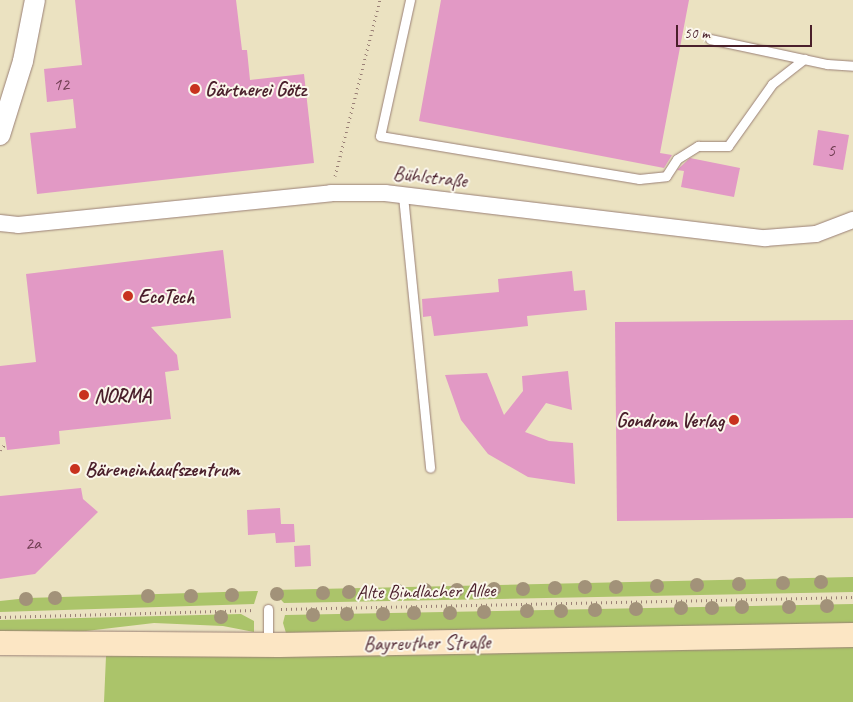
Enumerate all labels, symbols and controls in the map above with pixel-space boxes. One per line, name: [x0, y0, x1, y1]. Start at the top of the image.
scale bar: [678, 15, 814, 47]
text: 50 m: [684, 24, 710, 43]
house number: 12: [53, 73, 69, 95]
place label: Gärtnerei Götz: [205, 77, 306, 101]
marker: Gärtnerei Götz: [189, 83, 201, 95]
house number: 5: [827, 139, 835, 161]
street label: Bühlstraße: [392, 161, 468, 193]
place label: EcoTech: [138, 284, 194, 308]
marker: EcoTech: [122, 290, 134, 302]
place label: NORMA: [94, 383, 151, 407]
marker: NORMA: [78, 389, 90, 401]
place label: Gondrom Verlag: [617, 408, 724, 432]
marker: Gondrom Verlag: [728, 414, 740, 426]
place label: Bäreneinkaufszentrum: [85, 457, 239, 481]
marker: Bäreneinkaufszentrum: [69, 463, 81, 475]
house number: 2a: [25, 532, 41, 554]
street label: Alte Bindlacher Allee: [357, 578, 495, 604]
street label: Bayreuther Straße: [363, 630, 491, 656]

